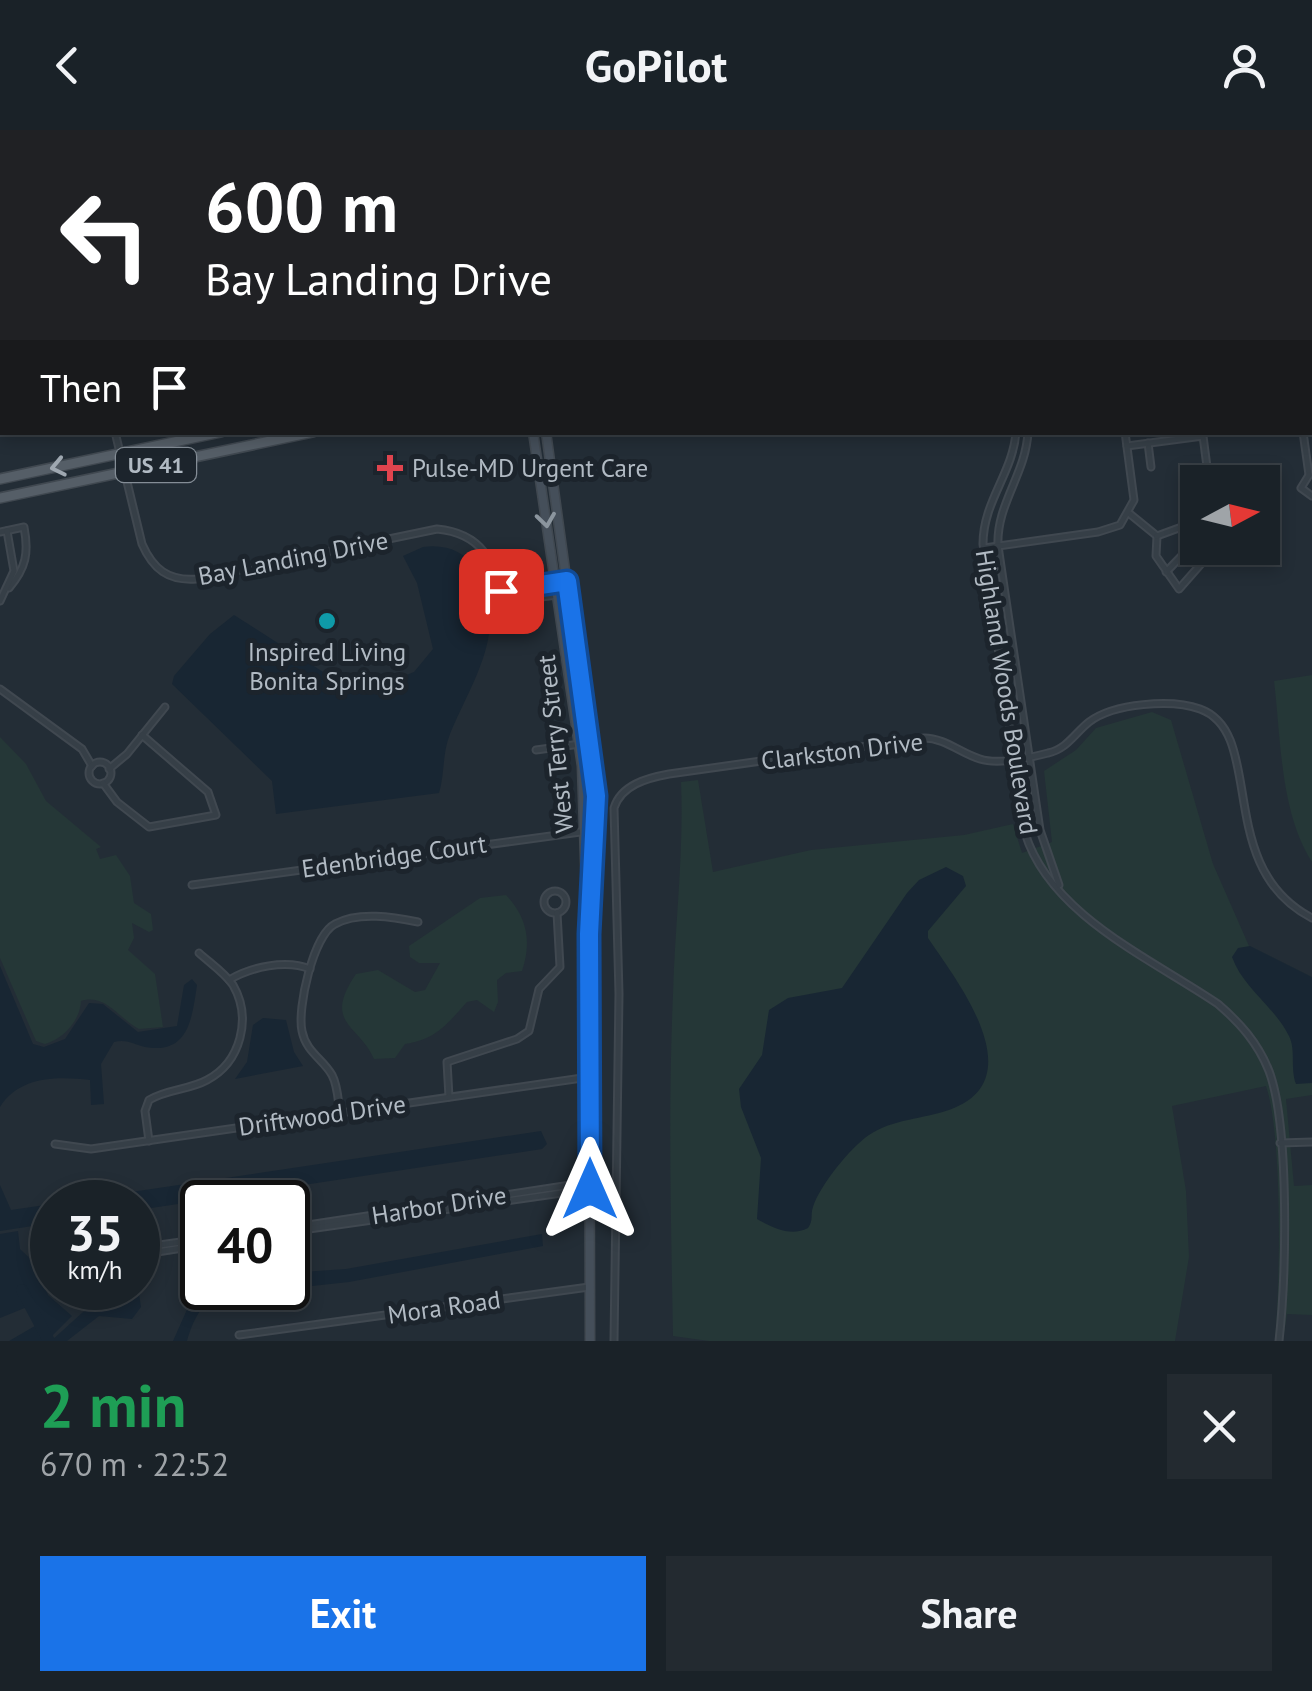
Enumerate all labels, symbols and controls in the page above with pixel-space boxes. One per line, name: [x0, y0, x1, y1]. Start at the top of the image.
text: GoPilot: [585, 36, 727, 94]
icon: back: [40, 38, 95, 93]
icon: person: [1217, 38, 1272, 93]
text: 600 m: [205, 161, 398, 251]
icon: left: [40, 170, 170, 300]
text: Bay Landing Drive: [205, 249, 552, 307]
icon: arrive: [142, 360, 197, 415]
text: Then: [40, 363, 122, 412]
road number: US 41: [116, 448, 196, 482]
place label: Pulse-MD Urgent Care: [412, 452, 648, 484]
marker: Pulse-MD Urgent Care: [377, 455, 403, 481]
one-way arrow: [50, 456, 67, 477]
north arrow: [1180, 465, 1280, 565]
map controls: [1180, 465, 1280, 565]
one-way arrow: [535, 512, 556, 528]
street label: Bay Landing Drive: [195, 524, 391, 592]
street label: Highland Woods Boulevard: [969, 547, 1045, 837]
pin: [459, 549, 544, 634]
icon: arrive: [474, 564, 529, 619]
marker: Inspired Living Bonita Springs: [316, 610, 338, 632]
place label: Inspired Living Bonita Springs: [248, 636, 406, 697]
street label: West Terry Street: [530, 653, 580, 835]
street label: Clarkston Drive: [759, 725, 925, 777]
street label: Edenbridge Court: [300, 827, 489, 885]
street label: Driftwood Drive: [236, 1087, 408, 1143]
position arrow: [538, 1137, 642, 1241]
street label: Harbor Drive: [369, 1179, 509, 1231]
speed limit sign: 40: [180, 1180, 310, 1310]
text: 35: [67, 1200, 123, 1265]
text: km/h: [68, 1254, 122, 1286]
street label: Mora Road: [385, 1283, 503, 1331]
text: 2 min: [40, 1366, 186, 1444]
button: close: [1167, 1374, 1272, 1479]
text: 670 m · 22:52: [40, 1443, 229, 1485]
button: Exit: [40, 1556, 646, 1671]
button: Share: [666, 1556, 1272, 1671]

